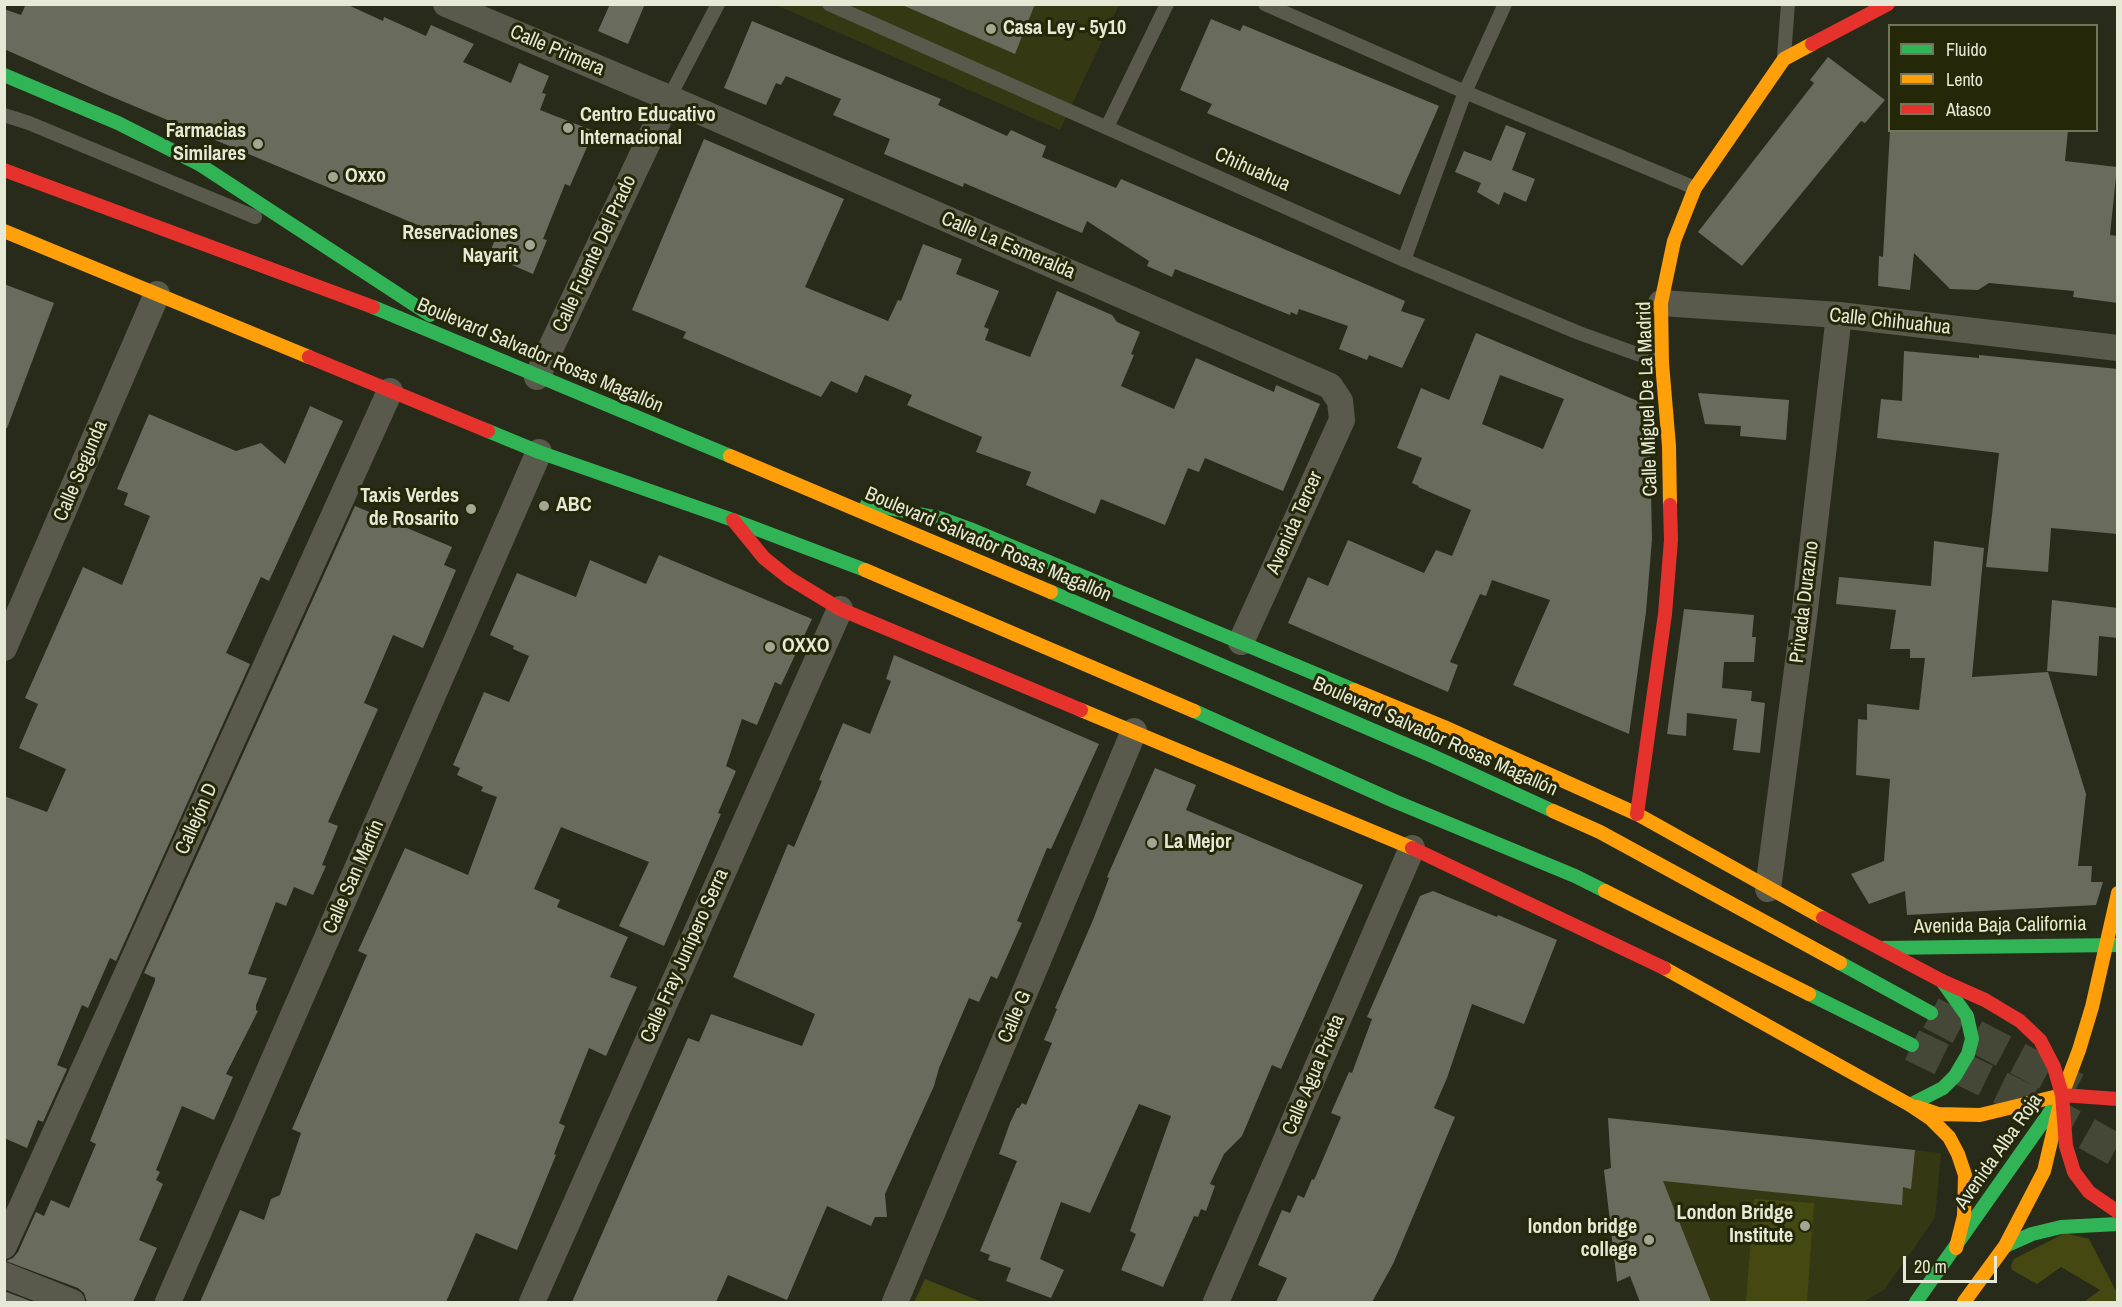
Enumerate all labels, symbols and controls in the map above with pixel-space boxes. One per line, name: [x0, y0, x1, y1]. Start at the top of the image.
place label: Casa Ley - 5y10: [1003, 17, 1126, 41]
street label: Calle Primera: [506, 20, 608, 82]
marker: Casa Ley - 5y10: [984, 22, 998, 36]
legend: [1888, 24, 2098, 132]
text: Fluido: [1946, 37, 1987, 62]
text: Lento: [1946, 67, 1983, 92]
text: Atasco: [1946, 97, 1991, 122]
place label: Centro Educativo Internacional: [580, 104, 716, 151]
place label: Farmacias Similares: [166, 120, 246, 167]
marker: Centro Educativo Internacional: [561, 121, 575, 135]
marker: Farmacias Similares: [251, 137, 265, 151]
street label: Chihuahua: [1210, 143, 1294, 197]
place label: Oxxo: [345, 165, 386, 189]
marker: Oxxo: [326, 170, 340, 184]
street label: Calle Fuente Del Prado: [548, 172, 642, 336]
street label: Calle La Esmeralda: [937, 207, 1079, 285]
place label: Reservaciones Nayarit: [402, 222, 518, 269]
marker: Reservaciones Nayarit: [523, 238, 537, 252]
street label: Boulevard Salvador Rosas Magallón: [413, 293, 667, 419]
street label: Calle Miguel De La Madrid: [1633, 301, 1663, 497]
street label: Calle Chihuahua: [1828, 304, 1952, 340]
street label: Calle Segunda: [49, 417, 113, 525]
street label: Avenida Tercer: [1262, 468, 1328, 578]
street label: Boulevard Salvador Rosas Magallón: [861, 482, 1115, 608]
place label: Taxis Verdes de Rosarito: [360, 485, 459, 532]
place label: ABC: [556, 494, 592, 518]
marker: ABC: [537, 499, 551, 513]
marker: Taxis Verdes de Rosarito: [464, 502, 478, 516]
street label: Privada Durazno: [1786, 539, 1824, 665]
place label: OXXO: [782, 635, 829, 659]
marker: OXXO: [763, 640, 777, 654]
street label: Boulevard Salvador Rosas Magallón: [1309, 672, 1561, 802]
street label: Callejón D: [171, 780, 223, 858]
street label: Calle San Martín: [318, 816, 390, 938]
place label: La Mejor: [1164, 831, 1231, 855]
marker: La Mejor: [1145, 836, 1159, 850]
street label: Calle Fray Junípero Serra: [636, 865, 734, 1047]
street label: Avenida Baja California: [1913, 912, 2087, 940]
street label: Calle G: [993, 987, 1037, 1047]
street label: Calle Agua Prieta: [1278, 1011, 1350, 1139]
street label: Avenida Alba Roja: [1950, 1090, 2048, 1214]
place label: London Bridge Institute: [1676, 1202, 1793, 1249]
place label: london bridge college: [1528, 1216, 1637, 1263]
marker: London Bridge Institute: [1798, 1219, 1812, 1233]
marker: london bridge college: [1642, 1233, 1656, 1247]
scale bar: [1906, 1244, 2000, 1282]
text: 20 m: [1914, 1254, 1947, 1279]

